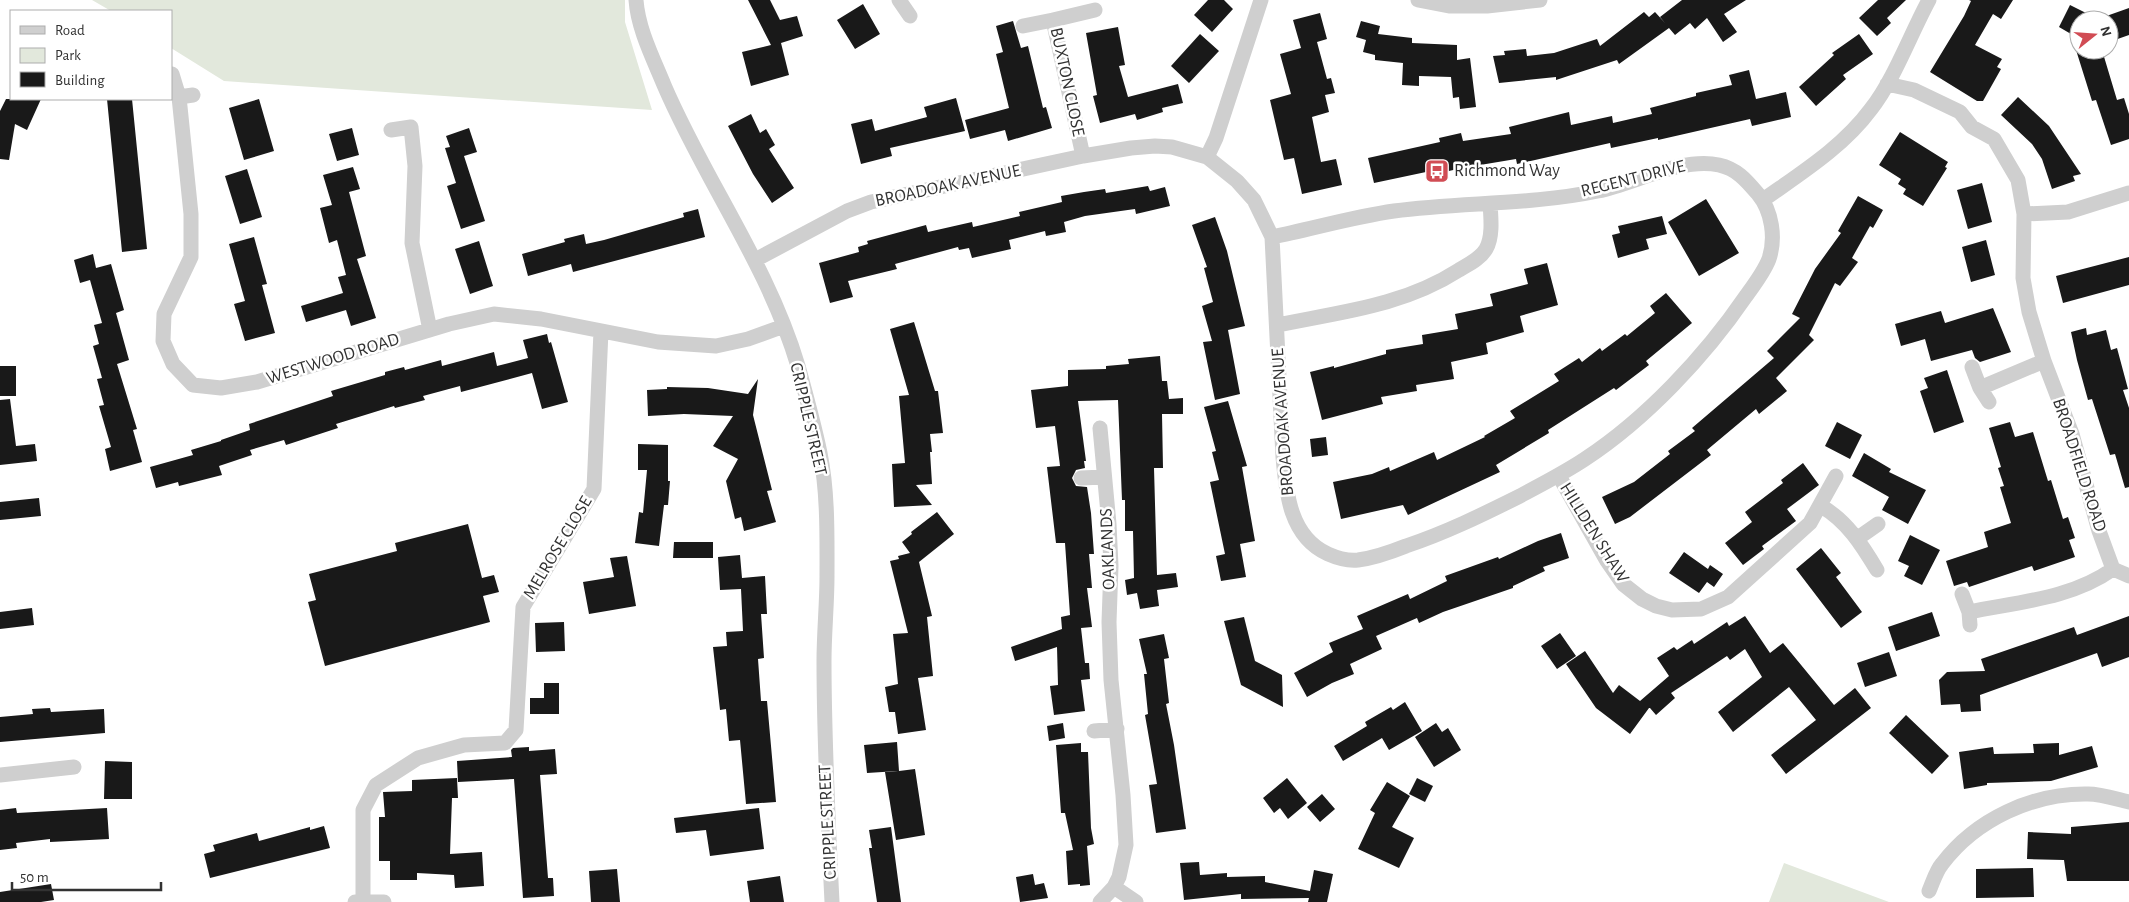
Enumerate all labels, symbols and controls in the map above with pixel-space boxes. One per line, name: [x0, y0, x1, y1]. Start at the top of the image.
legend: [10, 10, 172, 100]
north arrow: [2069, 10, 2119, 60]
text: Road: [55, 23, 85, 38]
text: N: [2097, 25, 2114, 38]
street label: BUXTON CLOSE: [1047, 26, 1087, 138]
text: Park: [55, 48, 81, 63]
text: Building: [55, 73, 105, 88]
street label: REGENT DRIVE: [1579, 157, 1687, 201]
bus stop icon: Richmond Way: [1424, 158, 1450, 184]
street label: BROADOAK AVENUE: [874, 162, 1023, 210]
place label: Richmond Way: [1454, 162, 1560, 180]
street label: WESTWOOD ROAD: [264, 330, 402, 388]
street label: BROADOAK AVENUE: [1269, 347, 1297, 497]
street label: CRIPPLE STREET: [786, 361, 830, 477]
street label: BROADFIELD ROAD: [2049, 396, 2109, 534]
street label: HILLDEN SHAW: [1556, 480, 1632, 586]
street label: MELROSE CLOSE: [520, 493, 596, 603]
street label: OAKLANDS: [1098, 508, 1118, 590]
street label: CRIPPLE STREET: [816, 764, 840, 880]
scale bar: [12, 860, 161, 892]
text: 50 m: [20, 870, 49, 885]

